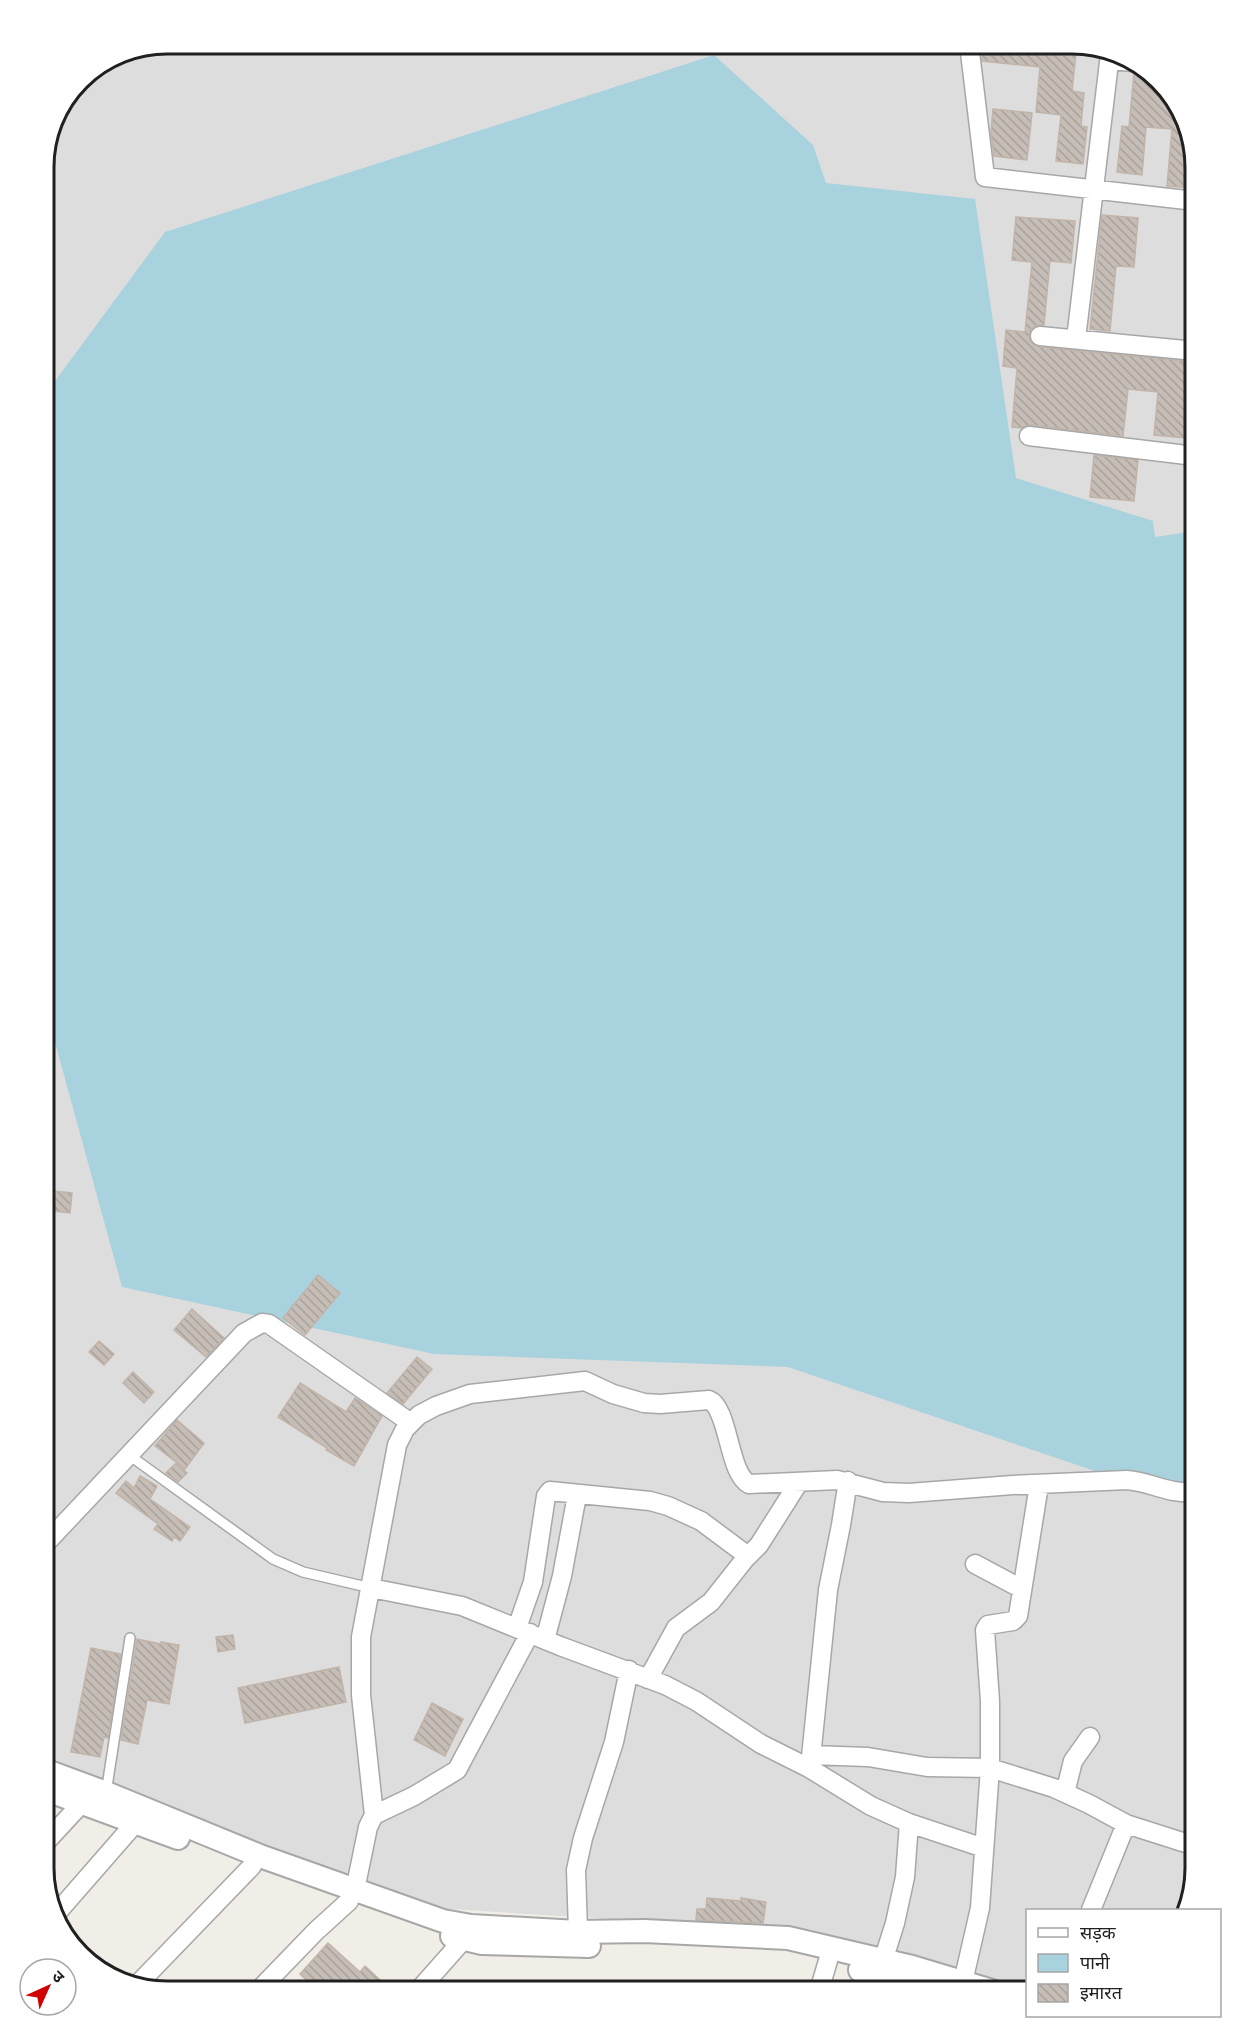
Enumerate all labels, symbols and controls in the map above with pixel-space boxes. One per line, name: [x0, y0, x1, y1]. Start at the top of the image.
legend: [1026, 1909, 1221, 2017]
text: सड़क: [1080, 1922, 1117, 1943]
text: पानी: [1080, 1952, 1110, 1973]
north arrow: [18, 1957, 78, 2017]
text: उ: [48, 1967, 69, 1987]
text: इमारत: [1080, 1982, 1123, 2003]

